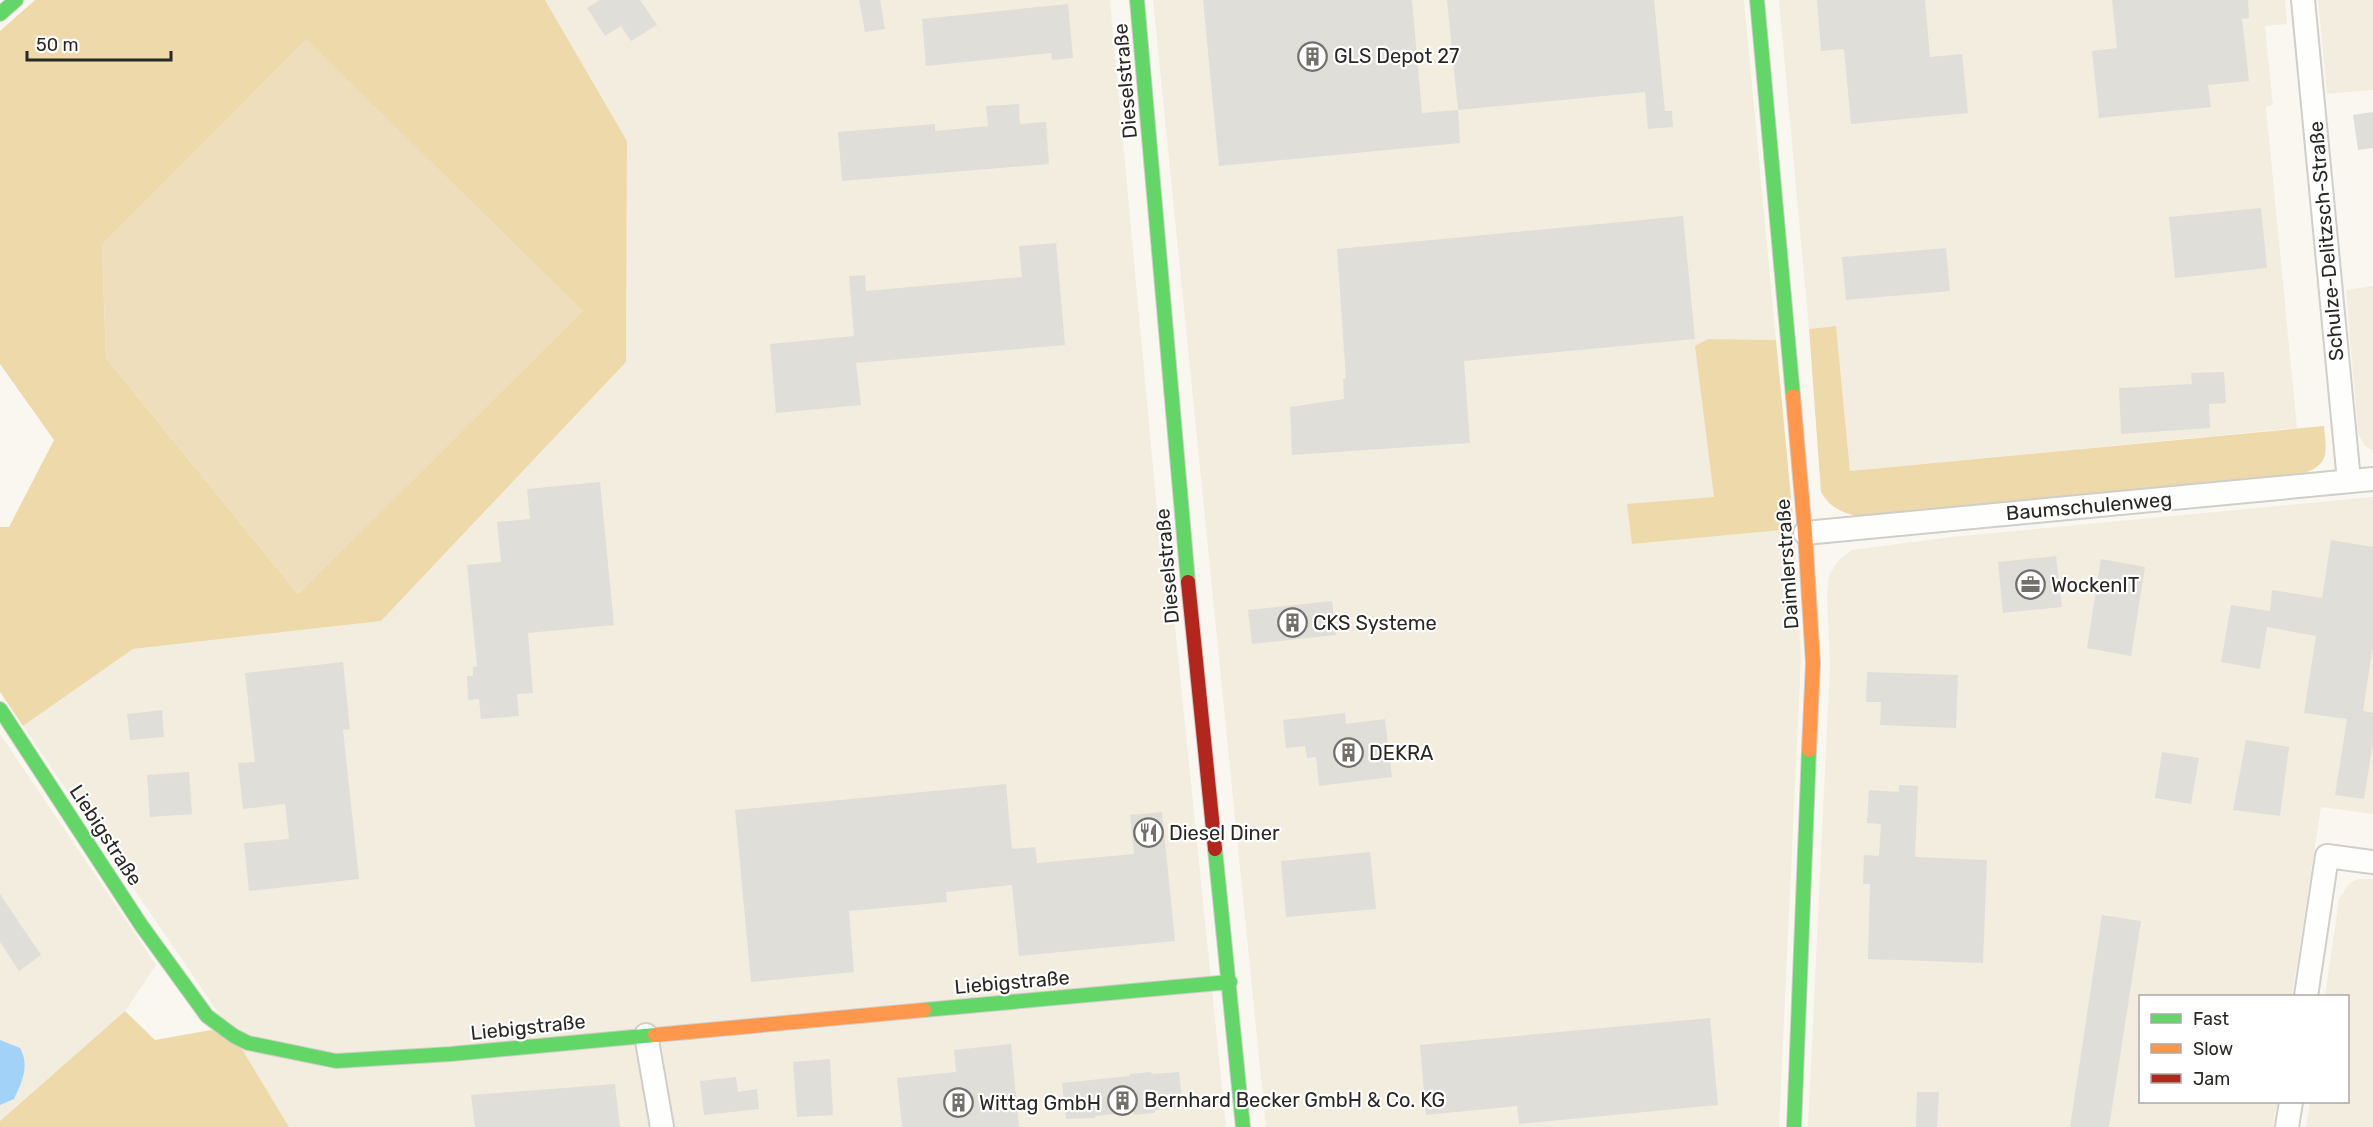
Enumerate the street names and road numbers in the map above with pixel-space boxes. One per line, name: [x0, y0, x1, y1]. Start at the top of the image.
street label: Dieselstraße: [1108, 22, 1142, 140]
street label: Schulze-Delitzsch-Straße: [2304, 120, 2348, 362]
street label: Baumschulenweg: [2005, 487, 2173, 525]
street label: Daimlerstraße: [1770, 498, 1804, 630]
street label: Dieselstraße: [1150, 507, 1184, 625]
street label: Liebigstraße: [64, 780, 148, 890]
street label: Liebigstraße: [953, 965, 1071, 999]
street label: Liebigstraße: [469, 1009, 587, 1045]

